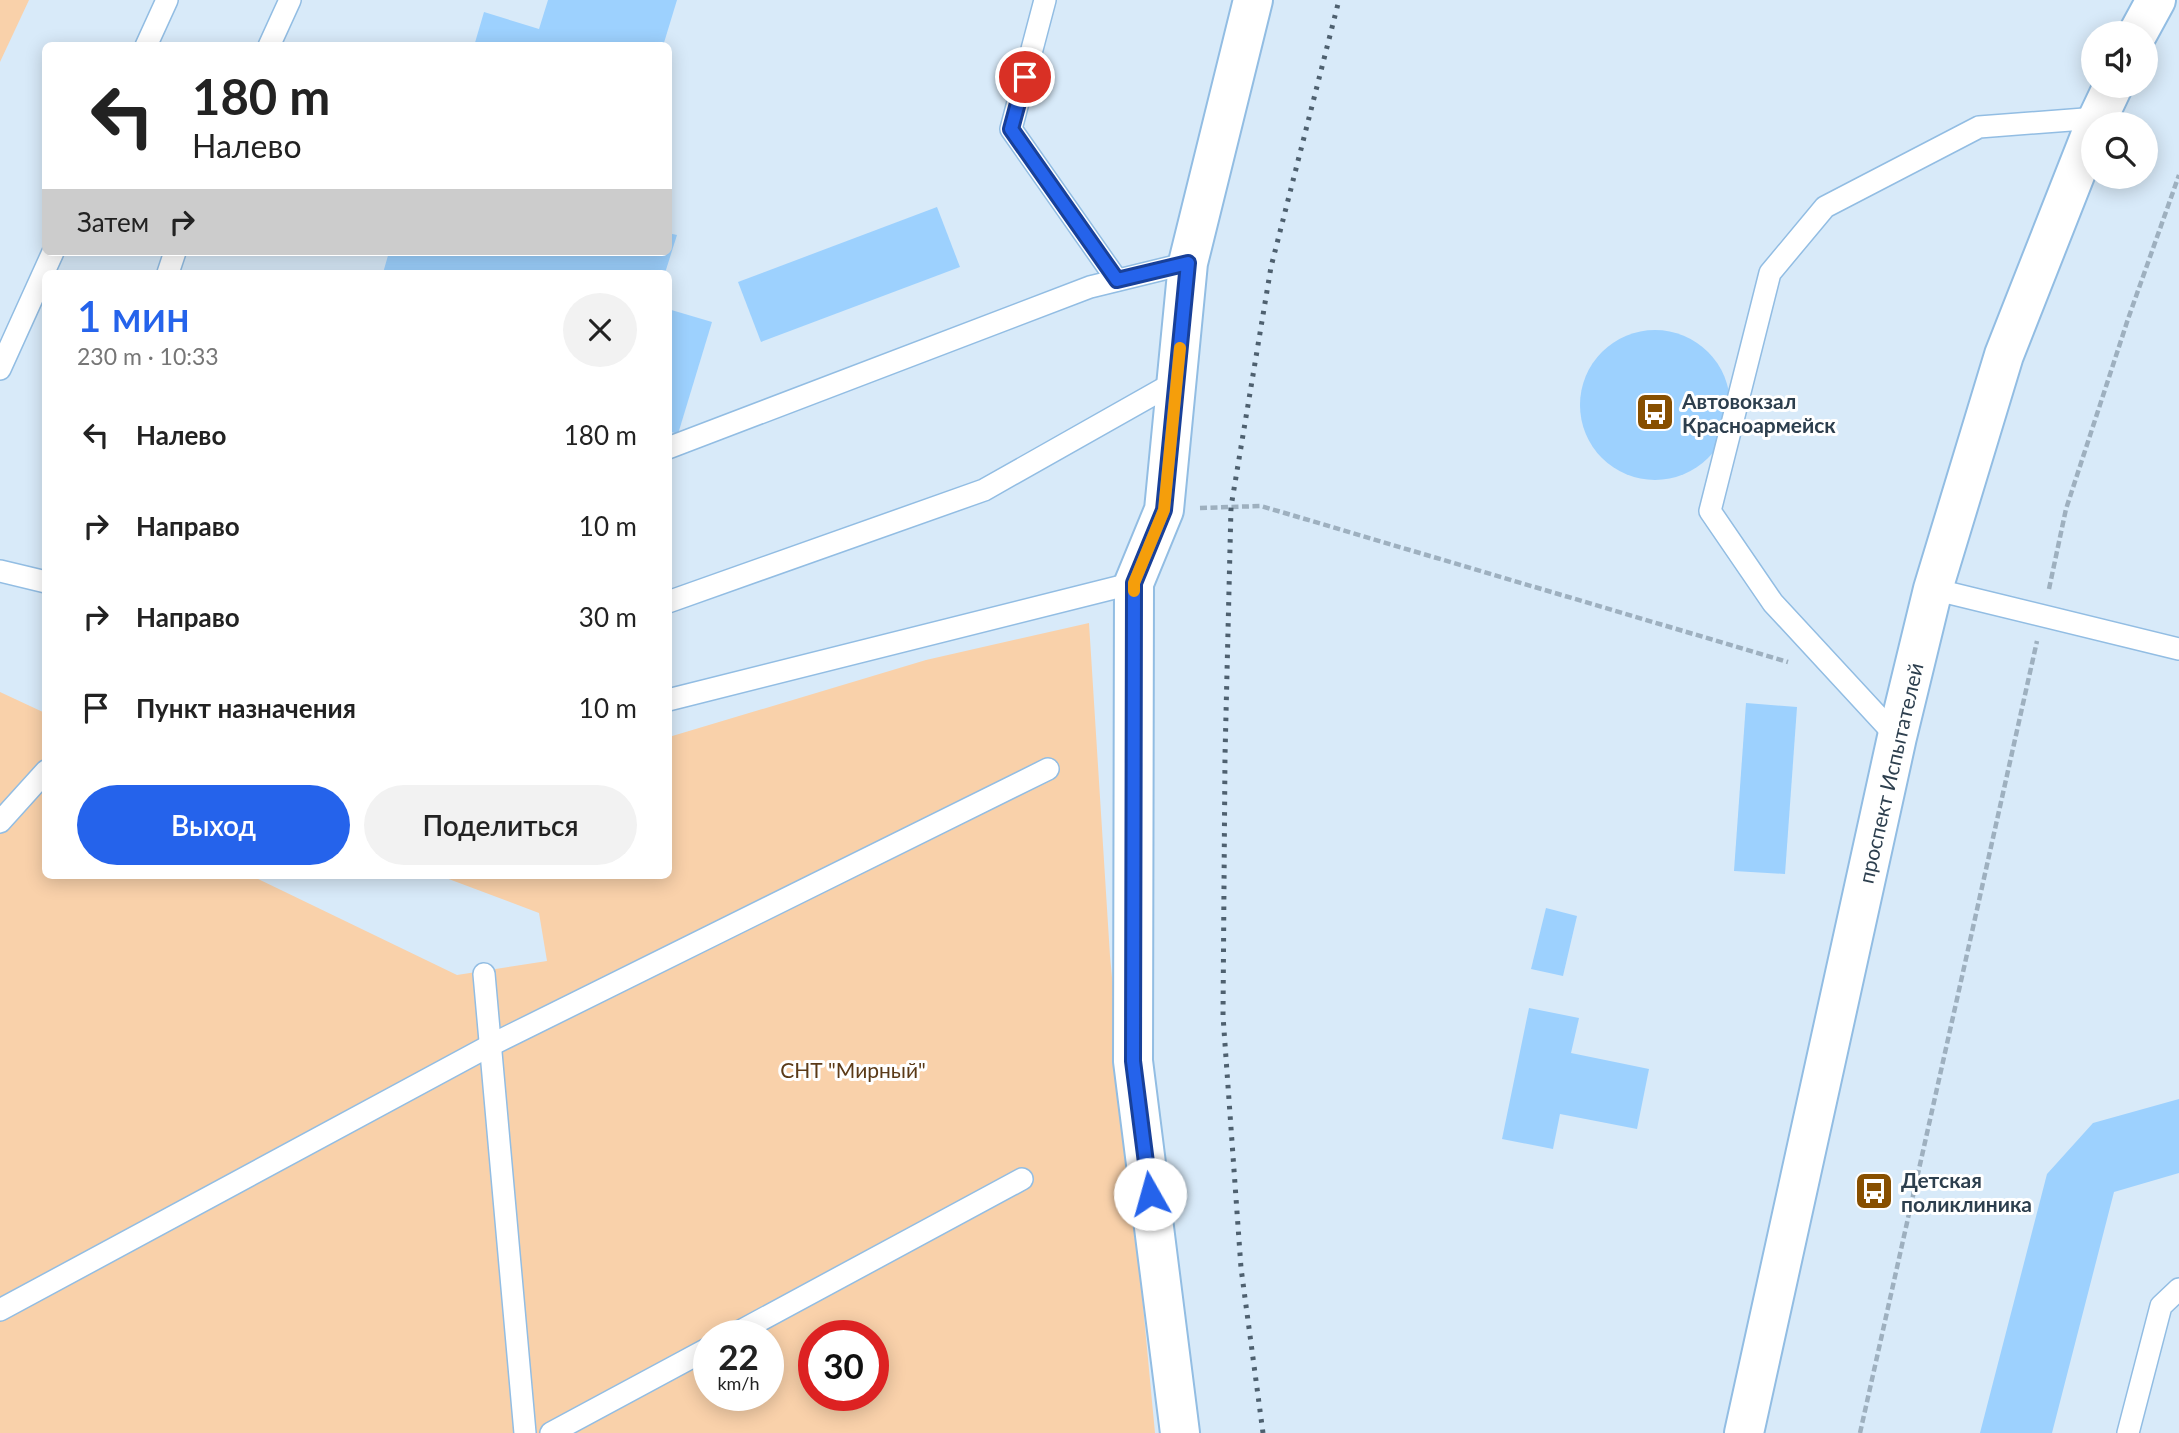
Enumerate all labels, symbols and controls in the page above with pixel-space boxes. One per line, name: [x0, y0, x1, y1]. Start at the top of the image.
map controls: [2081, 21, 2158, 189]
button: sound: [2081, 21, 2158, 98]
pin: [995, 47, 1055, 107]
icon: arrive: [1006, 58, 1044, 96]
text: 180 m: [192, 67, 330, 125]
icon: left: [77, 70, 168, 161]
button: search: [2081, 112, 2158, 189]
text: Налево: [192, 126, 302, 165]
icon: right: [163, 203, 201, 241]
text: Затем: [77, 206, 149, 238]
text: 1 мин: [77, 291, 190, 341]
button: close: [563, 293, 637, 367]
text: 230 m · 10:33: [77, 342, 219, 370]
place label: Автовокзал Красноармейск: [1681, 388, 1836, 437]
bus stop icon: Автовокзал Красноармейск: [1634, 391, 1676, 433]
icon: left: [77, 416, 115, 454]
text: Налево: [136, 419, 226, 451]
text: 180 m: [564, 419, 637, 451]
icon: right: [77, 507, 115, 545]
text: Направо: [136, 510, 240, 542]
text: 10 m: [579, 510, 637, 542]
icon: right: [77, 598, 115, 636]
text: Направо: [136, 601, 240, 633]
text: 30 m: [579, 601, 637, 633]
street label: проспект Испытателей: [1852, 660, 1928, 886]
icon: arrive: [77, 689, 115, 727]
text: Пункт назначения: [136, 692, 356, 724]
text: 10 m: [579, 692, 637, 724]
button: Выход: [77, 785, 350, 865]
button: Поделиться: [364, 785, 637, 865]
park label: СНТ "Мирный": [780, 1057, 926, 1082]
position arrow: [1113, 1157, 1187, 1231]
place label: Детская поликлиника: [1901, 1167, 2032, 1216]
bus stop icon: Детская поликлиника: [1853, 1170, 1895, 1212]
speed limit sign: 30: [798, 1320, 889, 1411]
text: 22: [718, 1335, 759, 1377]
text: km/h: [717, 1372, 760, 1394]

